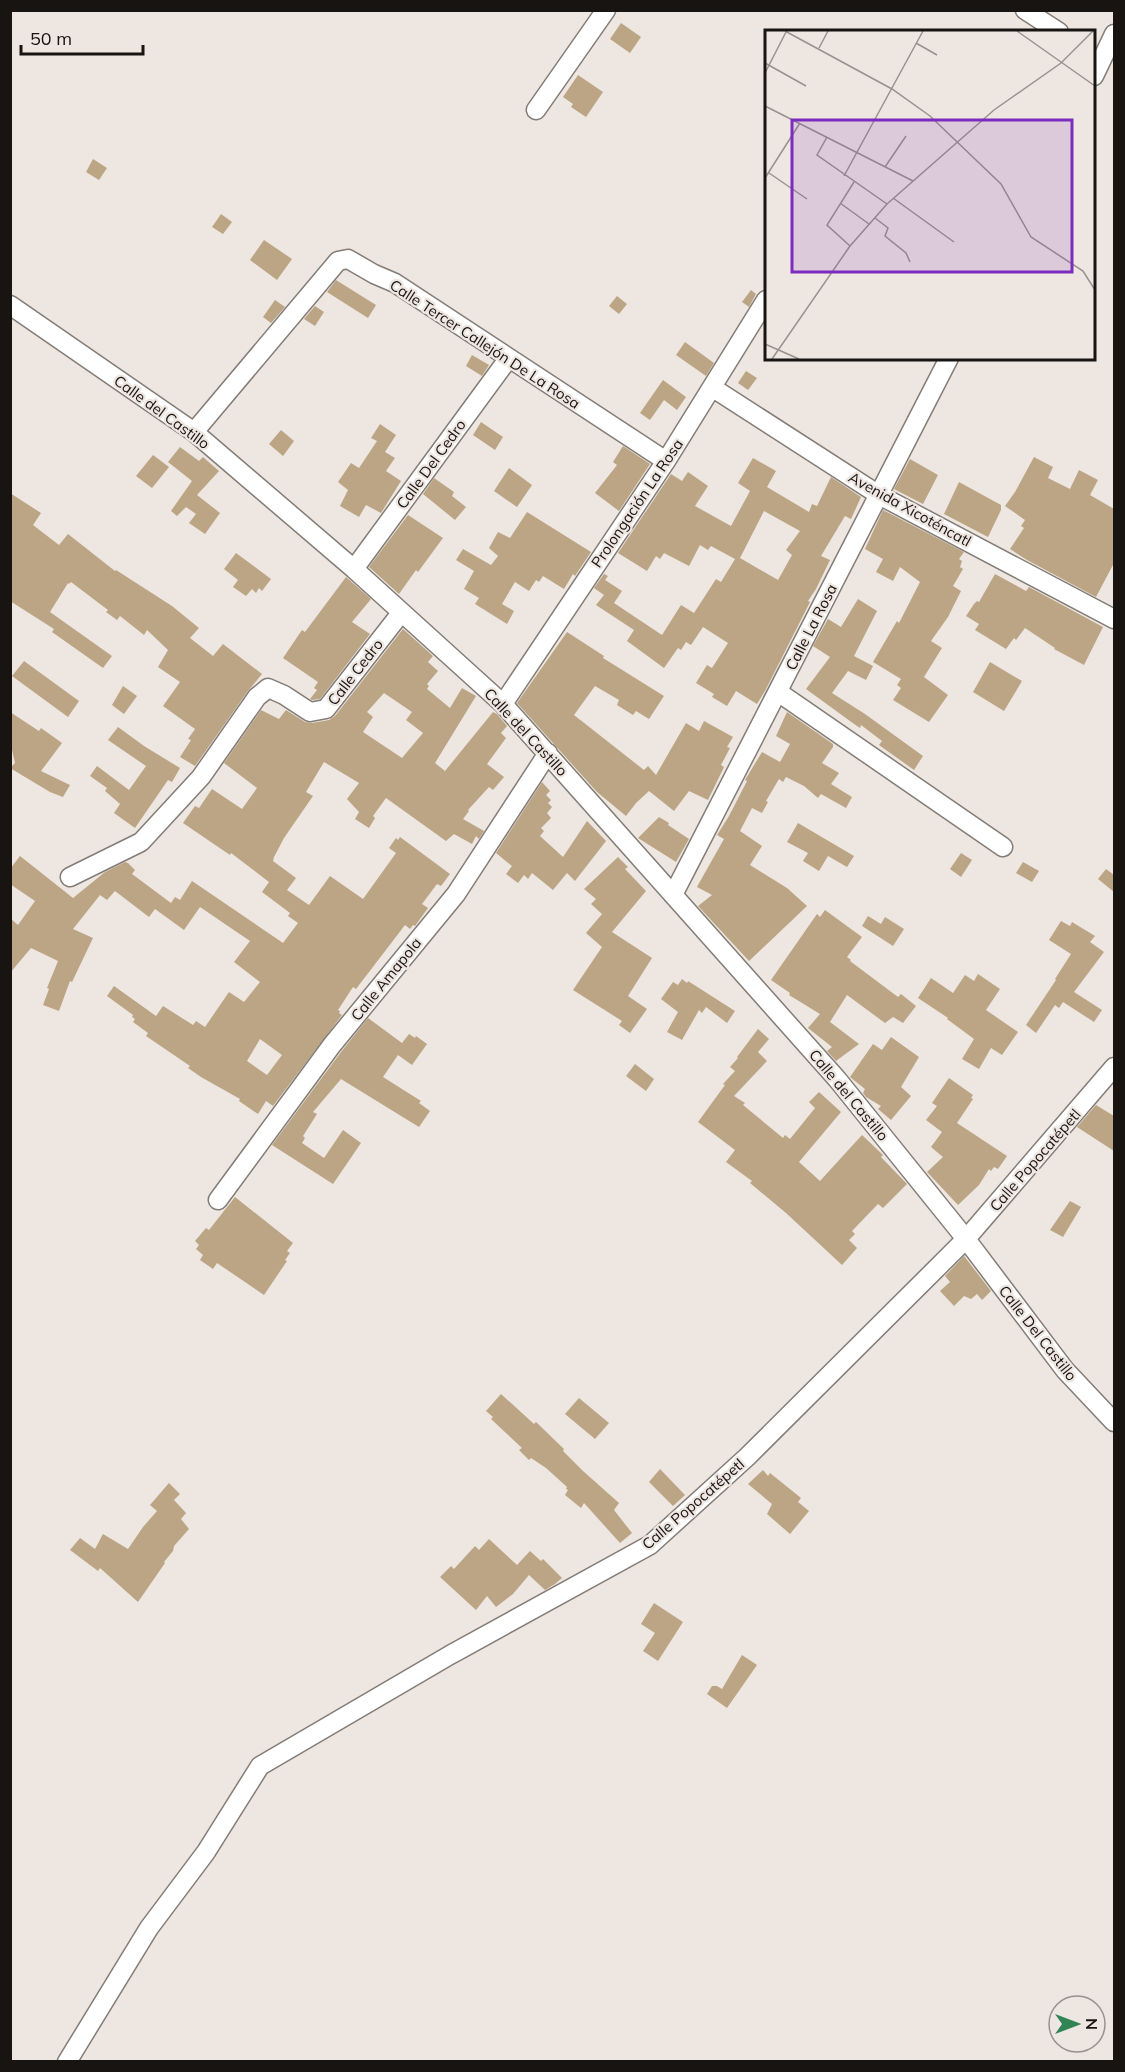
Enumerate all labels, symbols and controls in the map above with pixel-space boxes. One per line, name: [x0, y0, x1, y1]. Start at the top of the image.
scale bar: [21, 18, 142, 56]
text: 50 m: [30, 27, 72, 50]
inset map: [765, 30, 1095, 360]
street label: Calle Tercer Callejón De La Rosa: [386, 275, 584, 413]
street label: Calle del Castillo: [110, 371, 214, 453]
street label: Calle Del Cedro: [392, 416, 470, 512]
street label: Prolongación La Rosa: [587, 435, 687, 571]
street label: Avenida Xicoténcatl: [845, 467, 975, 551]
street label: Calle La Rosa: [781, 581, 841, 673]
street label: Calle Cedro: [323, 635, 387, 709]
street label: Calle del Castillo: [480, 684, 572, 780]
street label: Calle Amapola: [347, 934, 425, 1024]
street label: Calle del Castillo: [805, 1045, 893, 1145]
street label: Calle Popocatépetl: [985, 1105, 1085, 1215]
street label: Calle Del Castillo: [995, 1281, 1081, 1385]
street label: Calle Popocatépetl: [638, 1454, 748, 1554]
north arrow: [1047, 1994, 1107, 2054]
text: N: [1082, 2018, 1102, 2030]

